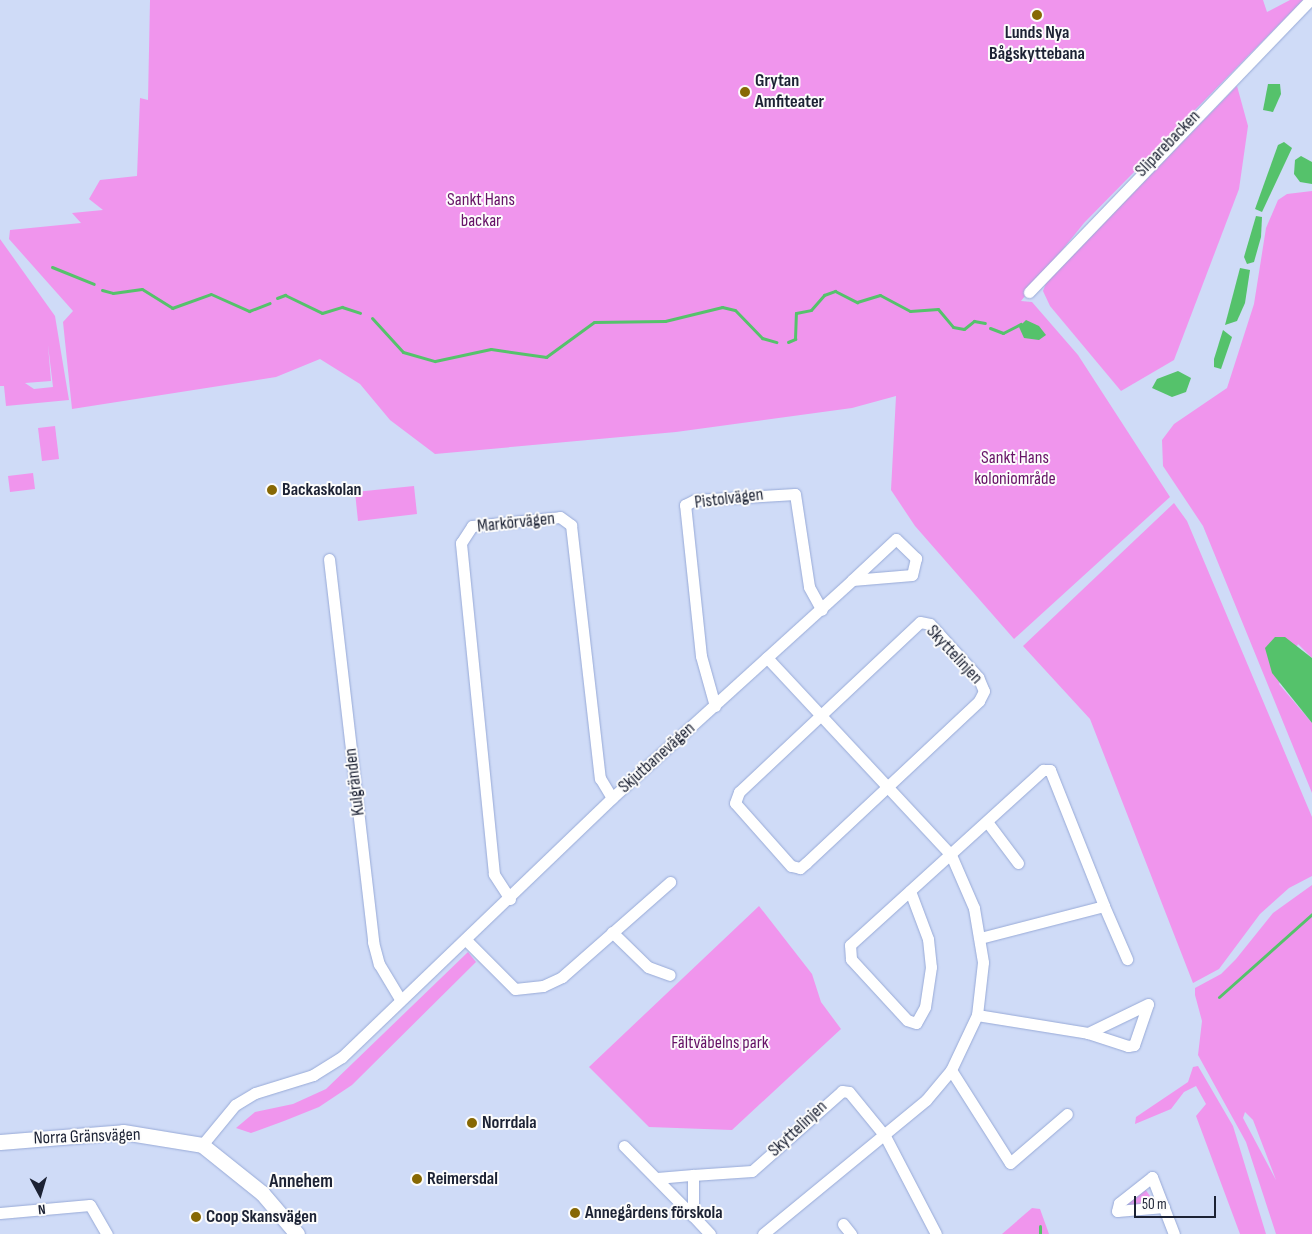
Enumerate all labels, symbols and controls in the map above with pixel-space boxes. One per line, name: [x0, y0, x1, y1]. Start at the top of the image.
marker: Lunds Nya Bågskyttebana: [1031, 9, 1043, 21]
place label: Lunds Nya Bågskyttebana: [989, 23, 1085, 66]
place label: Grytan Amfiteater: [755, 71, 824, 114]
marker: Grytan Amfiteater: [739, 86, 751, 98]
street label: Sliparebacken: [1131, 106, 1205, 182]
park label: Sankt Hans backar: [447, 190, 515, 232]
park label: Sankt Hans koloniområde: [974, 448, 1056, 490]
place label: Backaskolan: [282, 479, 362, 501]
marker: Backaskolan: [266, 484, 278, 496]
street label: Pistolvägen: [693, 484, 765, 514]
street label: Markörvägen: [476, 508, 556, 538]
street label: Skyttelinjen: [921, 621, 987, 689]
street label: Skjutbanevägen: [614, 718, 700, 798]
street label: Kulgränden: [340, 747, 370, 817]
park label: Fältväbelns park: [671, 1032, 769, 1054]
street label: Skyttelinjen: [764, 1096, 832, 1162]
place label: Norrdala: [482, 1112, 537, 1134]
marker: Norrdala: [466, 1117, 478, 1129]
street label: Norra Gränsvägen: [33, 1124, 141, 1150]
place label: Reimersdal: [427, 1168, 498, 1190]
north arrow: [15, 1169, 65, 1219]
district label: Annehem: [269, 1171, 333, 1193]
marker: Reimersdal: [411, 1173, 423, 1185]
scale bar: [1137, 1186, 1220, 1218]
text: 50 m: [1142, 1195, 1167, 1214]
text: N: [37, 1201, 46, 1218]
place label: Annegårdens förskola: [585, 1202, 723, 1224]
place label: Coop Skansvägen: [206, 1206, 317, 1228]
marker: Annegårdens förskola: [569, 1207, 581, 1219]
marker: Coop Skansvägen: [190, 1211, 202, 1223]

